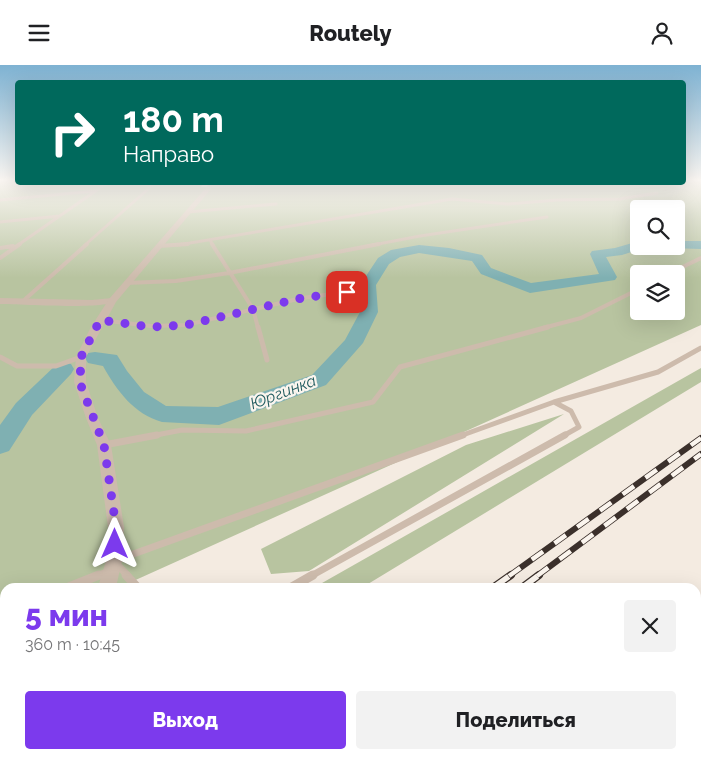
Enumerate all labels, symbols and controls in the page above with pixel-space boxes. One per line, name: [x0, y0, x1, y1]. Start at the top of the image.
icon: menu: [25, 19, 53, 47]
icon: person: [648, 19, 676, 47]
text: Routely: [309, 20, 392, 46]
text: 180 m: [123, 99, 224, 140]
icon: right: [40, 100, 105, 165]
text: Направо: [123, 141, 214, 167]
map controls: [630, 200, 685, 320]
button: search: [630, 200, 685, 255]
button: layers: [630, 265, 685, 320]
pin: [326, 271, 368, 313]
icon: arrive: [333, 278, 361, 306]
water label: Юргинка: [247, 371, 319, 413]
position arrow: [88, 517, 140, 569]
text: 5 мин: [25, 598, 108, 633]
button: close: [624, 600, 676, 652]
text: 360 m · 10:45: [25, 635, 120, 654]
button: Выход: [25, 691, 346, 749]
button: Поделиться: [356, 691, 676, 749]

